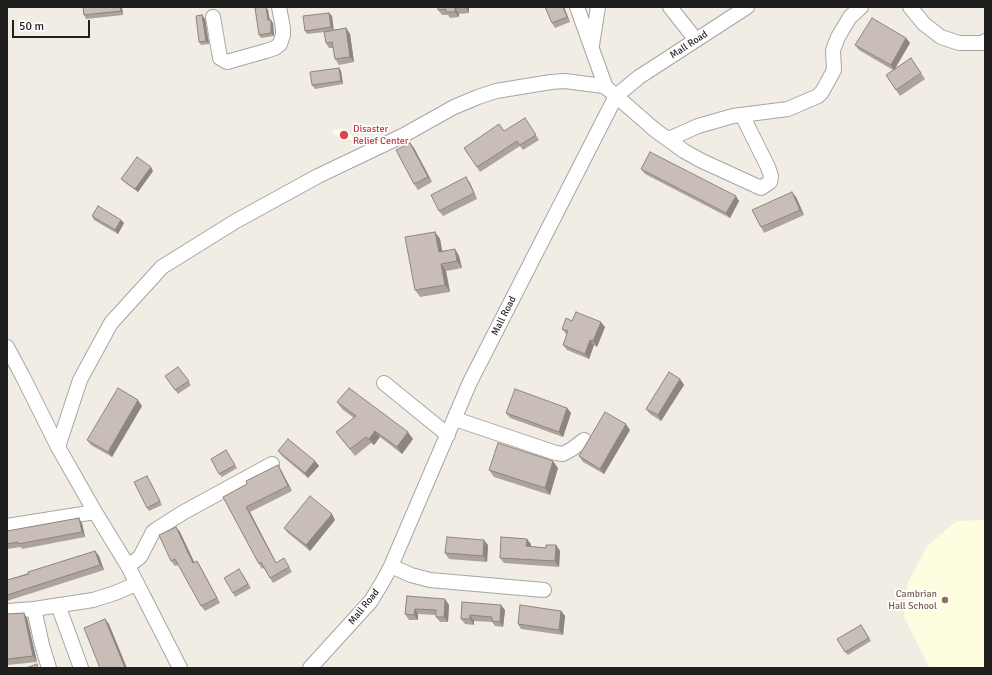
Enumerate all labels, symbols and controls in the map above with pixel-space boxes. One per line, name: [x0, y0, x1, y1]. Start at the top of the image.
scale bar: [14, 12, 92, 38]
text: 50 m: [19, 19, 44, 34]
street label: Mall Road: [668, 28, 710, 62]
place label: Disaster Relief Center: [353, 123, 409, 146]
marker: Disaster Relief Center: [338, 129, 350, 141]
street label: Mall Road: [489, 294, 519, 338]
street label: Mall Road: [346, 587, 382, 627]
place label: Cambrian Hall School: [888, 588, 937, 612]
marker: Cambrian Hall School: [940, 595, 950, 605]

